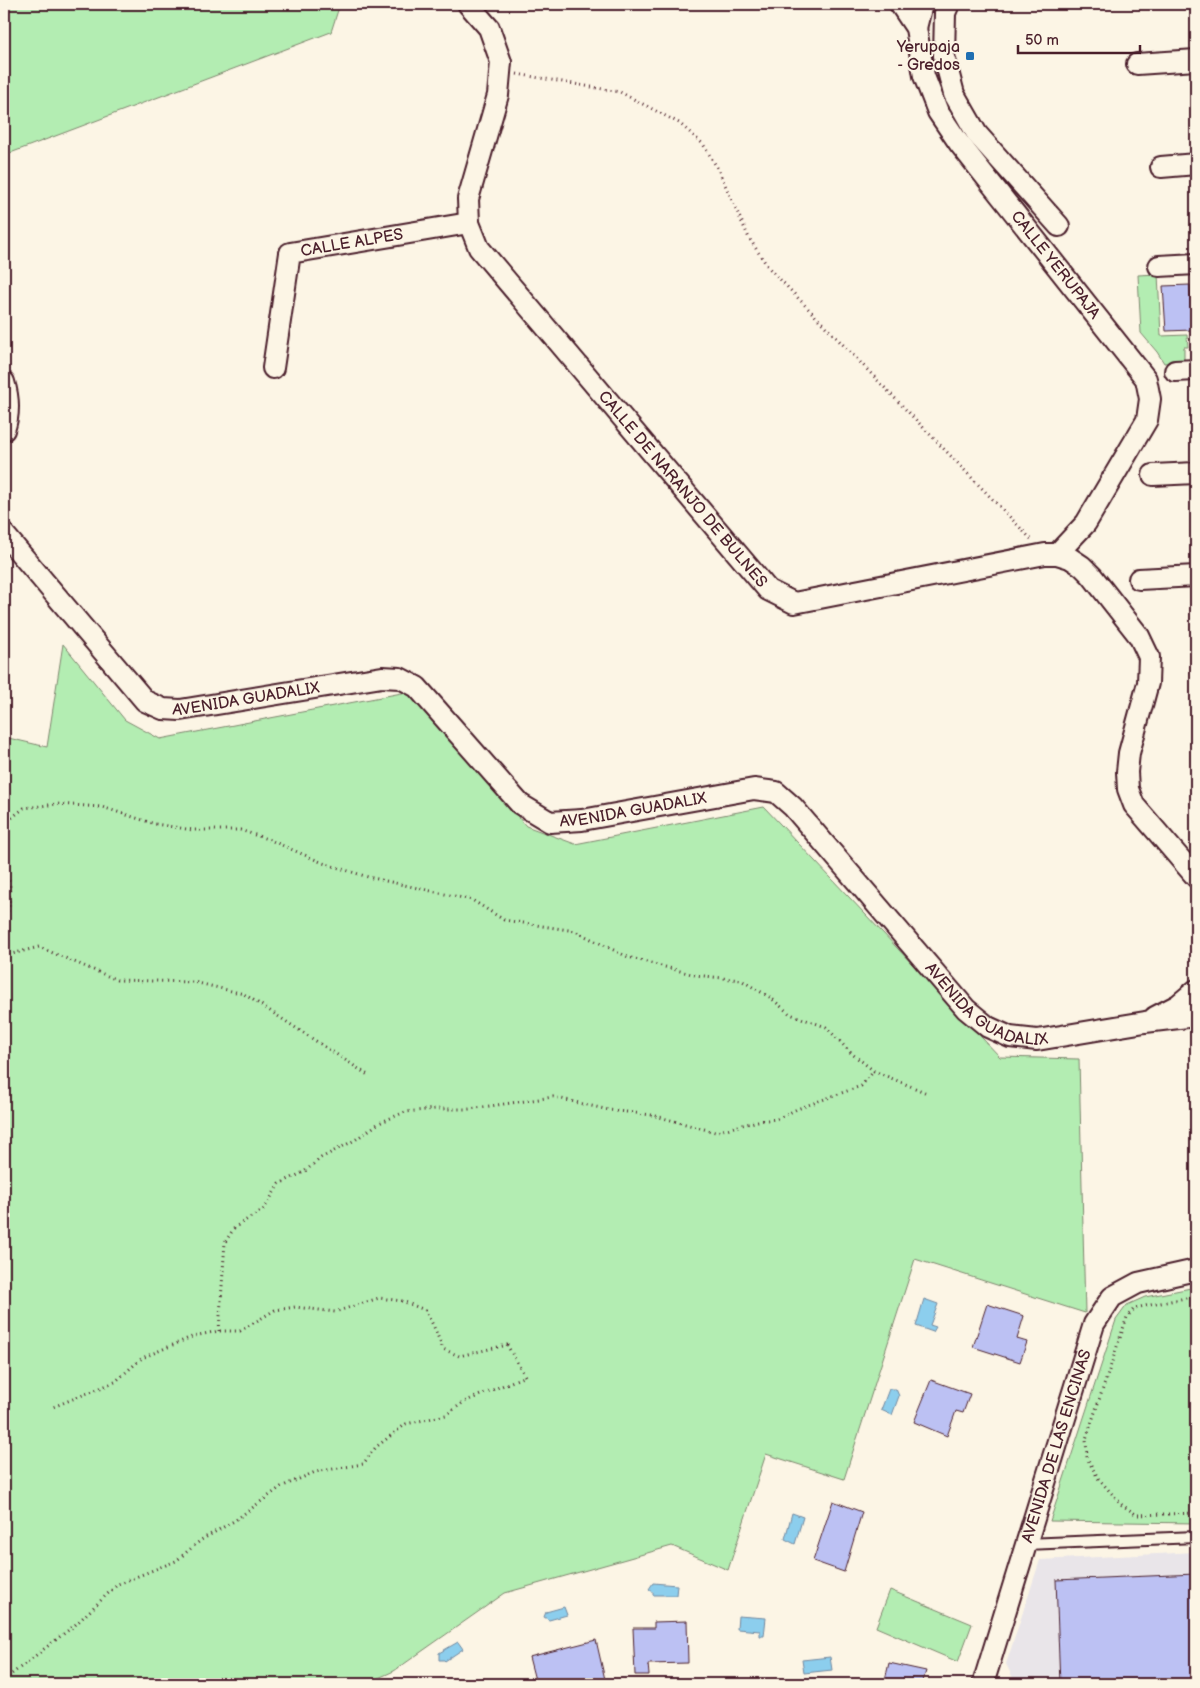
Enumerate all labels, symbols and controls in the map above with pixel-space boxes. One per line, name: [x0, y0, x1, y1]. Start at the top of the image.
scale bar: [1018, 22, 1140, 54]
text: 50 m: [1025, 31, 1059, 50]
place label: Yerupaja - Gredos: [896, 38, 960, 75]
marker: Yerupaja - Gredos: [964, 50, 976, 62]
street label: CALLE YERUPAJA: [1007, 207, 1104, 323]
street label: CALLE ALPES: [299, 225, 405, 261]
street label: CALLE DE NARANJO DE BULNES: [594, 387, 771, 591]
street label: AVENIDA GUADALIX: [172, 678, 322, 720]
street label: AVENIDA GUADALIX: [559, 788, 709, 831]
street label: AVENIDA GUADALIX: [921, 959, 1050, 1050]
street label: AVENIDA DE LAS ENCINAS: [1018, 1347, 1095, 1545]

